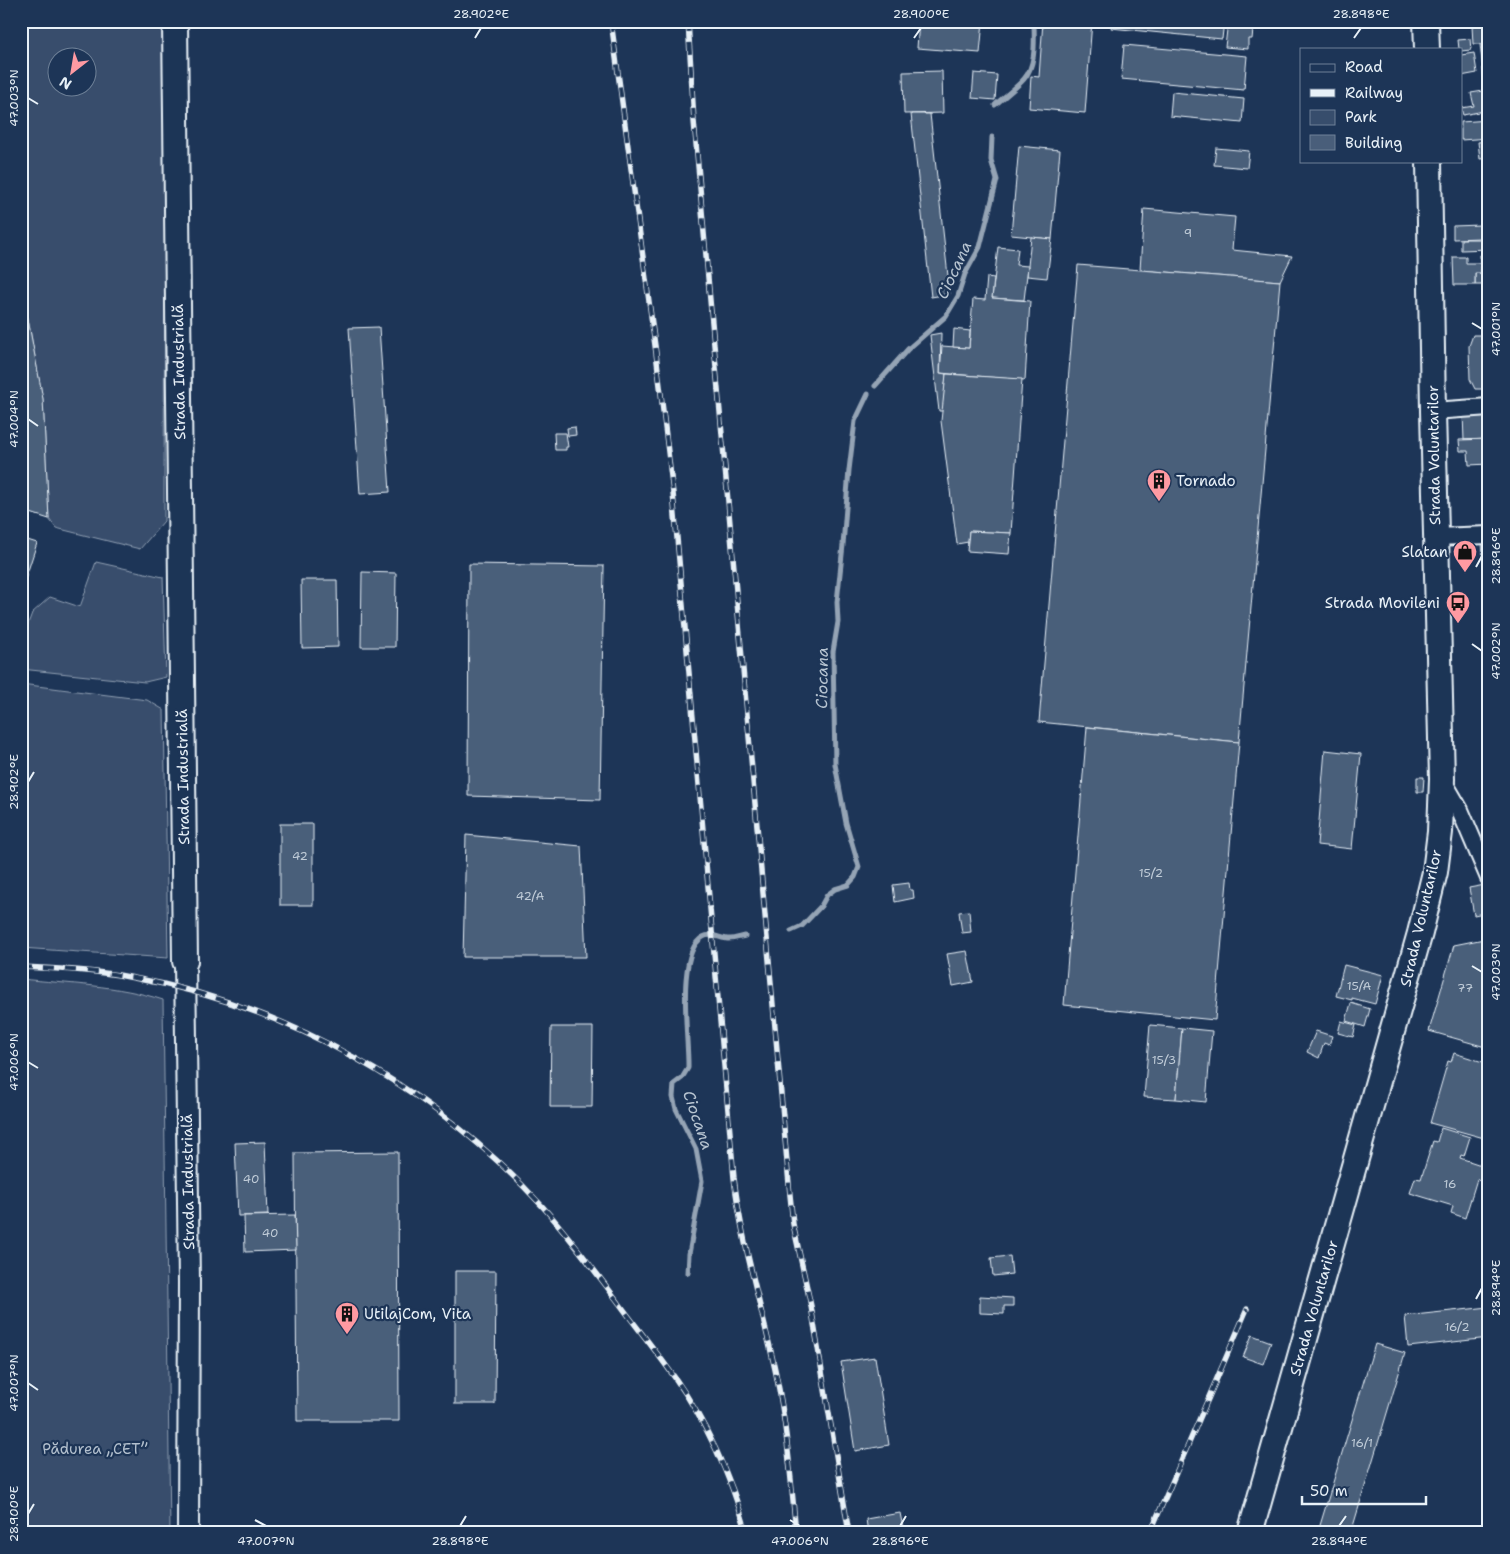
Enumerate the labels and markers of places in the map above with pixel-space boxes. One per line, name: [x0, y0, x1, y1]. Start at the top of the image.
building icon: Tornado: [1146, 468, 1172, 502]
place label: Tornado: [1176, 471, 1236, 491]
shop icon: Slatan: [1452, 539, 1478, 573]
place label: Slatan: [1401, 542, 1448, 562]
bus stop icon: Strada Movileni: [1445, 590, 1471, 624]
place label: Strada Movileni: [1325, 593, 1440, 613]
building icon: UtilajCom, Vita: [334, 1301, 360, 1335]
place label: UtilajCom, Vita: [364, 1304, 472, 1324]

